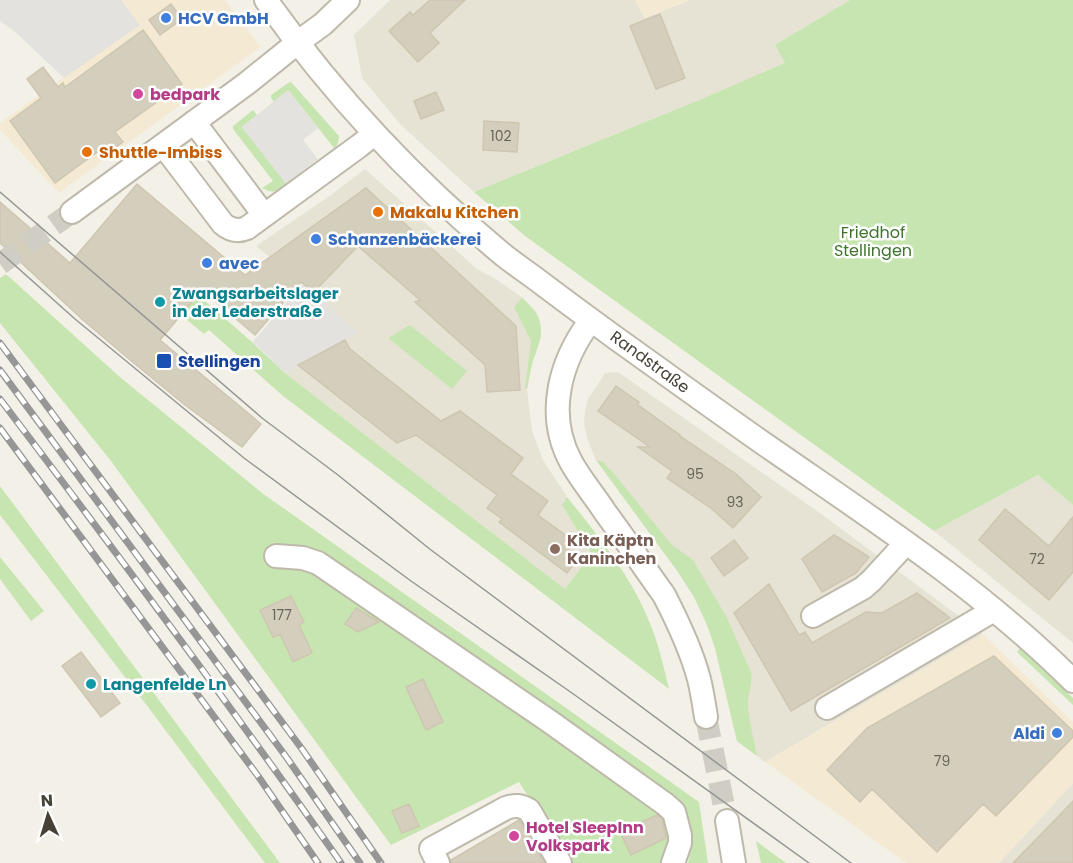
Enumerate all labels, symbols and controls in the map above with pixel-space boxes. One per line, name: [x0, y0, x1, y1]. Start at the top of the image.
place label: HCV GmbH: [178, 7, 269, 30]
marker: HCV GmbH: [159, 11, 173, 25]
place label: bedpark: [150, 83, 220, 106]
marker: bedpark: [131, 87, 145, 101]
house number: 102: [490, 126, 512, 146]
place label: Shuttle-Imbiss: [99, 141, 222, 164]
marker: Shuttle-Imbiss: [80, 145, 94, 159]
place label: Makalu Kitchen: [390, 201, 519, 224]
marker: Makalu Kitchen: [371, 205, 385, 219]
park label: Friedhof Stellingen: [834, 221, 912, 262]
place label: Schanzenbäckerei: [328, 228, 481, 251]
marker: Schanzenbäckerei: [309, 232, 323, 246]
place label: avec: [219, 252, 260, 275]
marker: avec: [200, 256, 214, 270]
place label: Zwangsarbeitslager in der Lederstraße: [172, 282, 339, 323]
marker: Zwangsarbeitslager in der Lederstraße: [153, 295, 167, 309]
street label: Randstraße: [605, 325, 695, 399]
place label: Stellingen: [178, 350, 261, 373]
marker: Stellingen: [155, 352, 173, 370]
house number: 95: [686, 464, 704, 484]
house number: 93: [726, 492, 744, 512]
place label: Kita Käptn Kaninchen: [567, 529, 656, 570]
marker: Kita Käptn Kaninchen: [548, 542, 562, 556]
house number: 72: [1029, 549, 1045, 569]
house number: 177: [272, 605, 292, 625]
place label: Langenfelde Ln: [103, 673, 227, 696]
marker: Langenfelde Ln: [84, 677, 98, 691]
place label: Aldi: [1013, 722, 1045, 745]
marker: Aldi: [1050, 726, 1064, 740]
house number: 79: [934, 751, 950, 771]
north arrow: [18, 785, 78, 845]
text: N: [40, 789, 54, 812]
place label: Hotel SleepInn Volkspark: [526, 816, 644, 857]
marker: Hotel SleepInn Volkspark: [507, 829, 521, 843]

